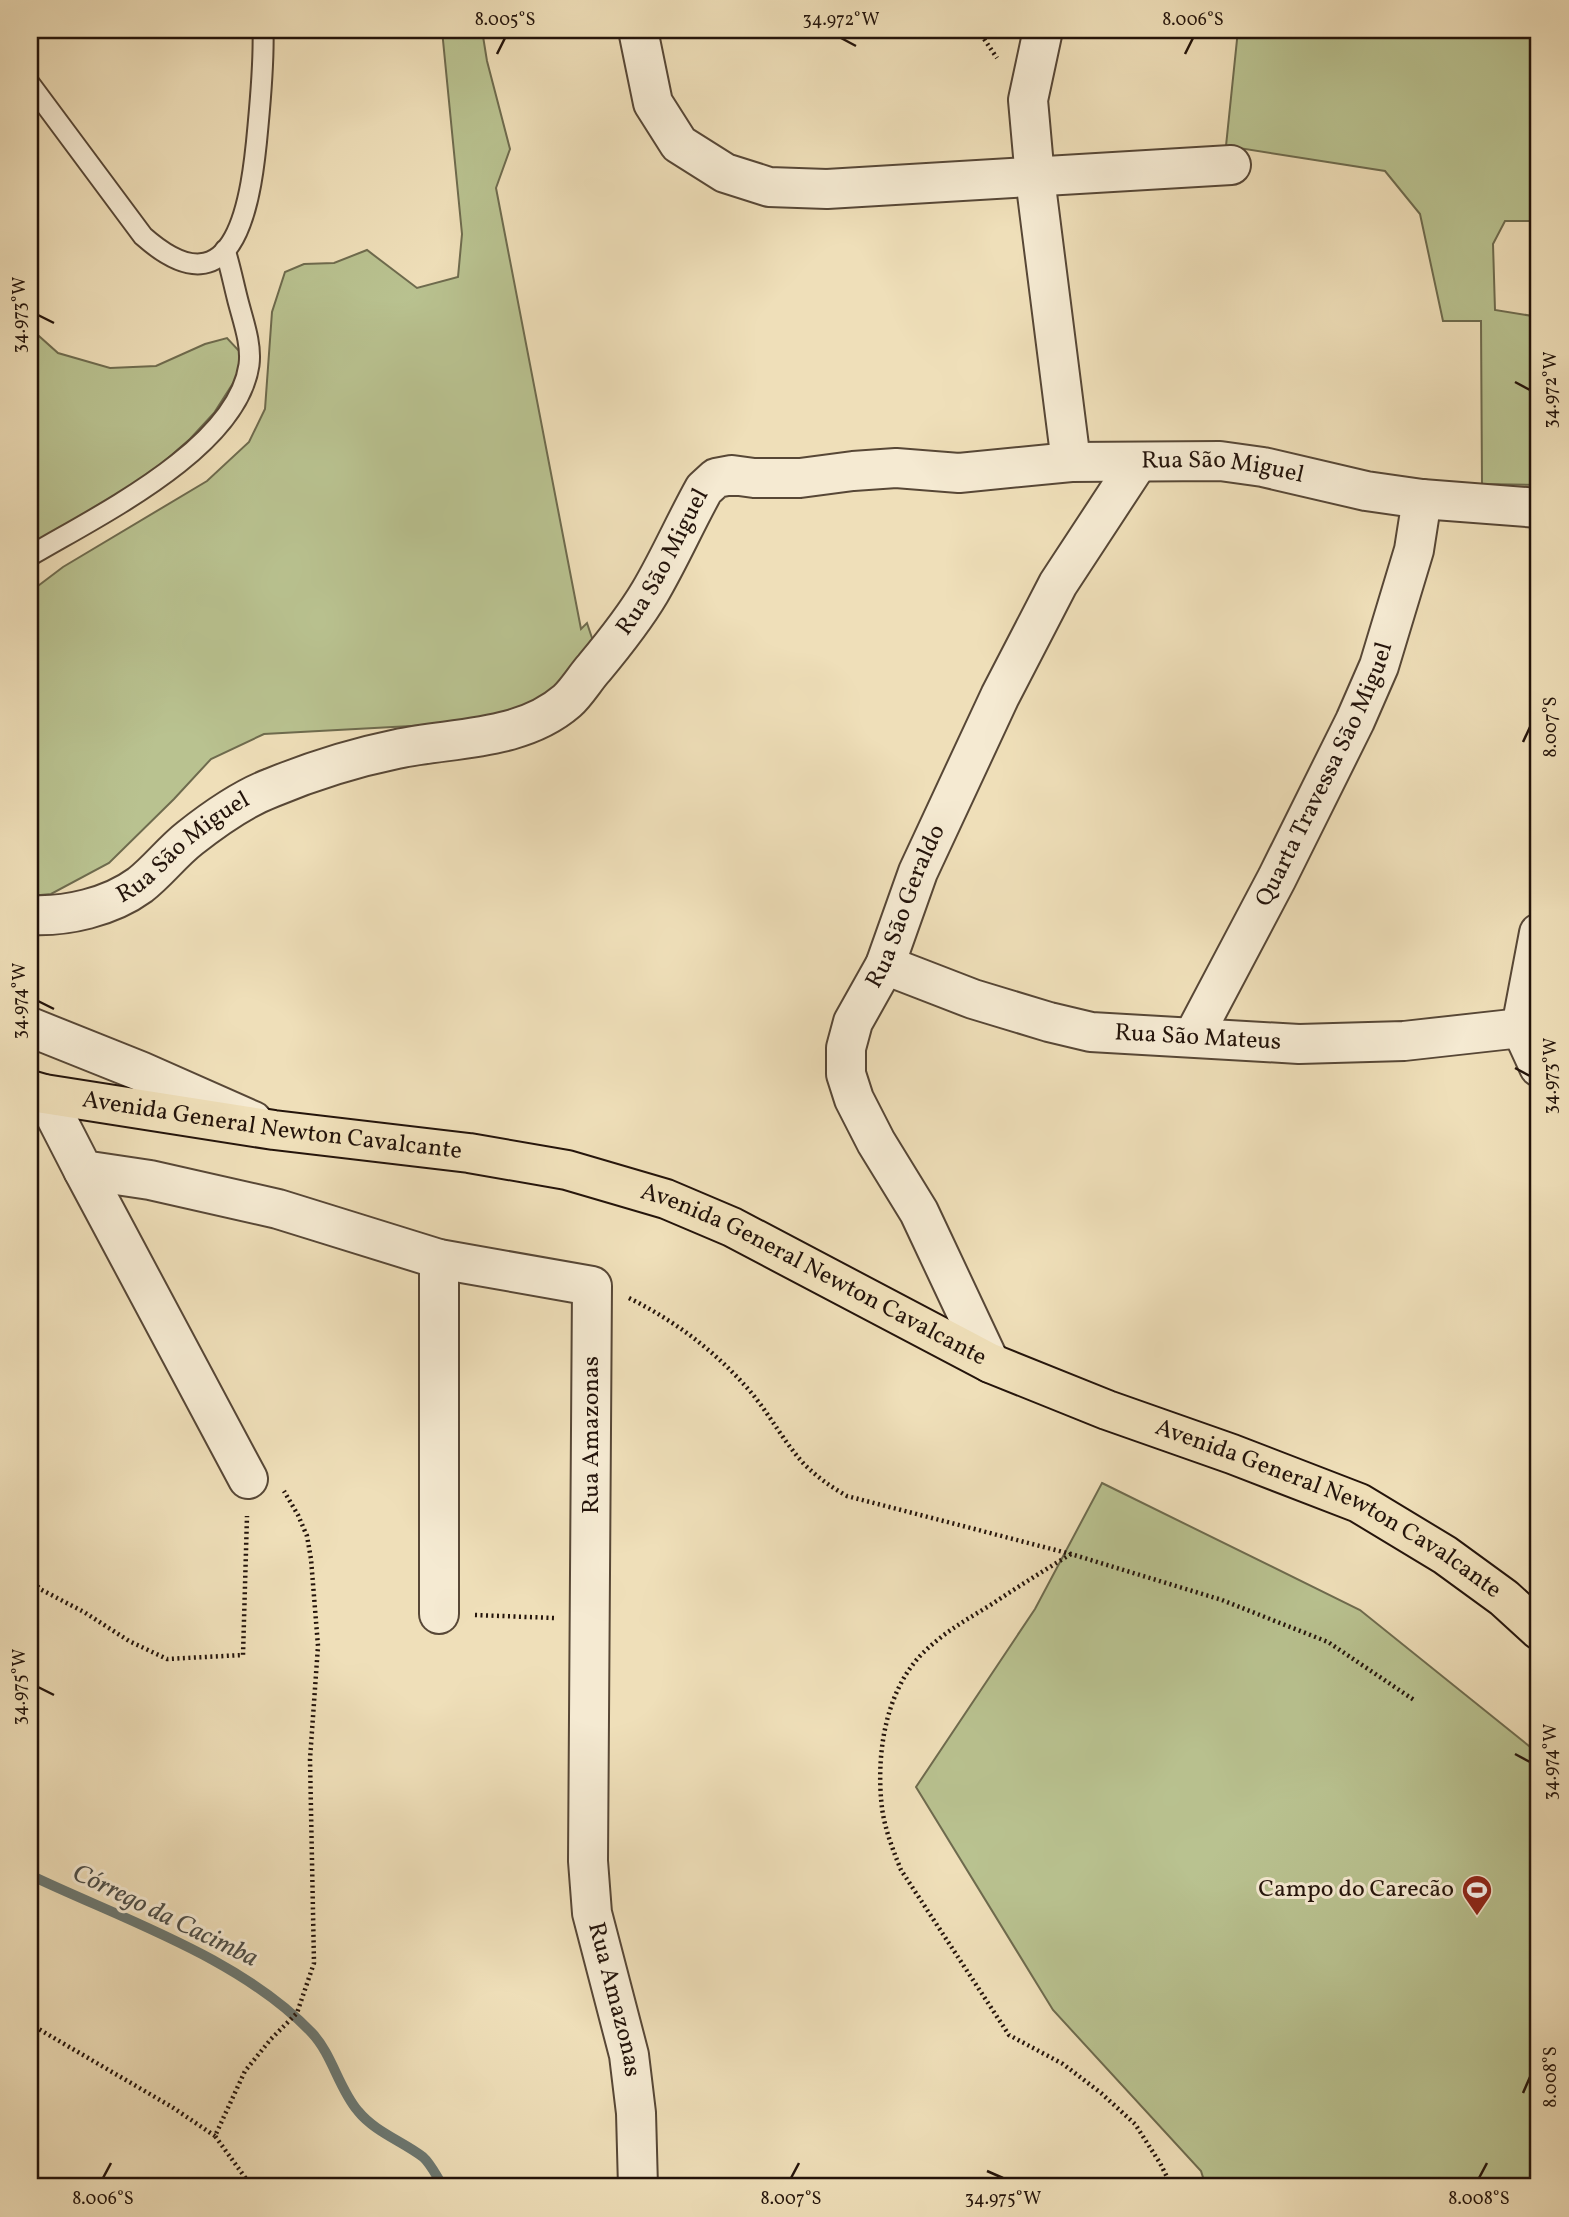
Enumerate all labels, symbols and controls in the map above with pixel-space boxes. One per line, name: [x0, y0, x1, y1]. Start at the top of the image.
text: 8.005°S: [475, 8, 535, 33]
text: 34.972°W: [803, 8, 879, 33]
text: 8.006°S: [1162, 8, 1224, 33]
text: 34.973°W: [8, 277, 33, 353]
text: 34.972°W: [1539, 352, 1564, 428]
street label: Rua São Miguel: [1141, 444, 1307, 493]
street label: Rua São Miguel: [609, 483, 718, 643]
street label: Quarta Travessa São Miguel: [1248, 638, 1402, 913]
text: 8.007°S: [1539, 697, 1564, 757]
street label: Rua São Miguel: [111, 784, 256, 913]
street label: Rua São Geraldo: [858, 819, 955, 995]
text: 34.974°W: [8, 963, 33, 1039]
street label: Rua São Mateus: [1114, 1016, 1282, 1060]
text: 34.973°W: [1539, 1038, 1564, 1114]
street label: Avenida General Newton Cavalcante: [80, 1083, 464, 1169]
street label: Avenida General Newton Cavalcante: [637, 1175, 992, 1375]
street label: Rua Amazonas: [575, 1356, 609, 1514]
street label: Avenida General Newton Cavalcante: [1150, 1411, 1508, 1607]
text: 34.975°W: [8, 1649, 33, 1725]
text: 34.974°W: [1539, 1724, 1564, 1800]
water label: Córrego da Cacimba: [66, 1855, 264, 1977]
place label: Campo do Carecão: [1258, 1873, 1454, 1907]
sports icon: Campo do Carecão: [1460, 1873, 1494, 1917]
street label: Rua Amazonas: [578, 1919, 648, 2079]
text: 8.008°S: [1539, 2046, 1564, 2108]
text: 8.006°S: [72, 2187, 134, 2212]
text: 8.007°S: [761, 2187, 821, 2212]
text: 34.975°W: [965, 2187, 1041, 2212]
text: 8.008°S: [1448, 2187, 1510, 2212]

